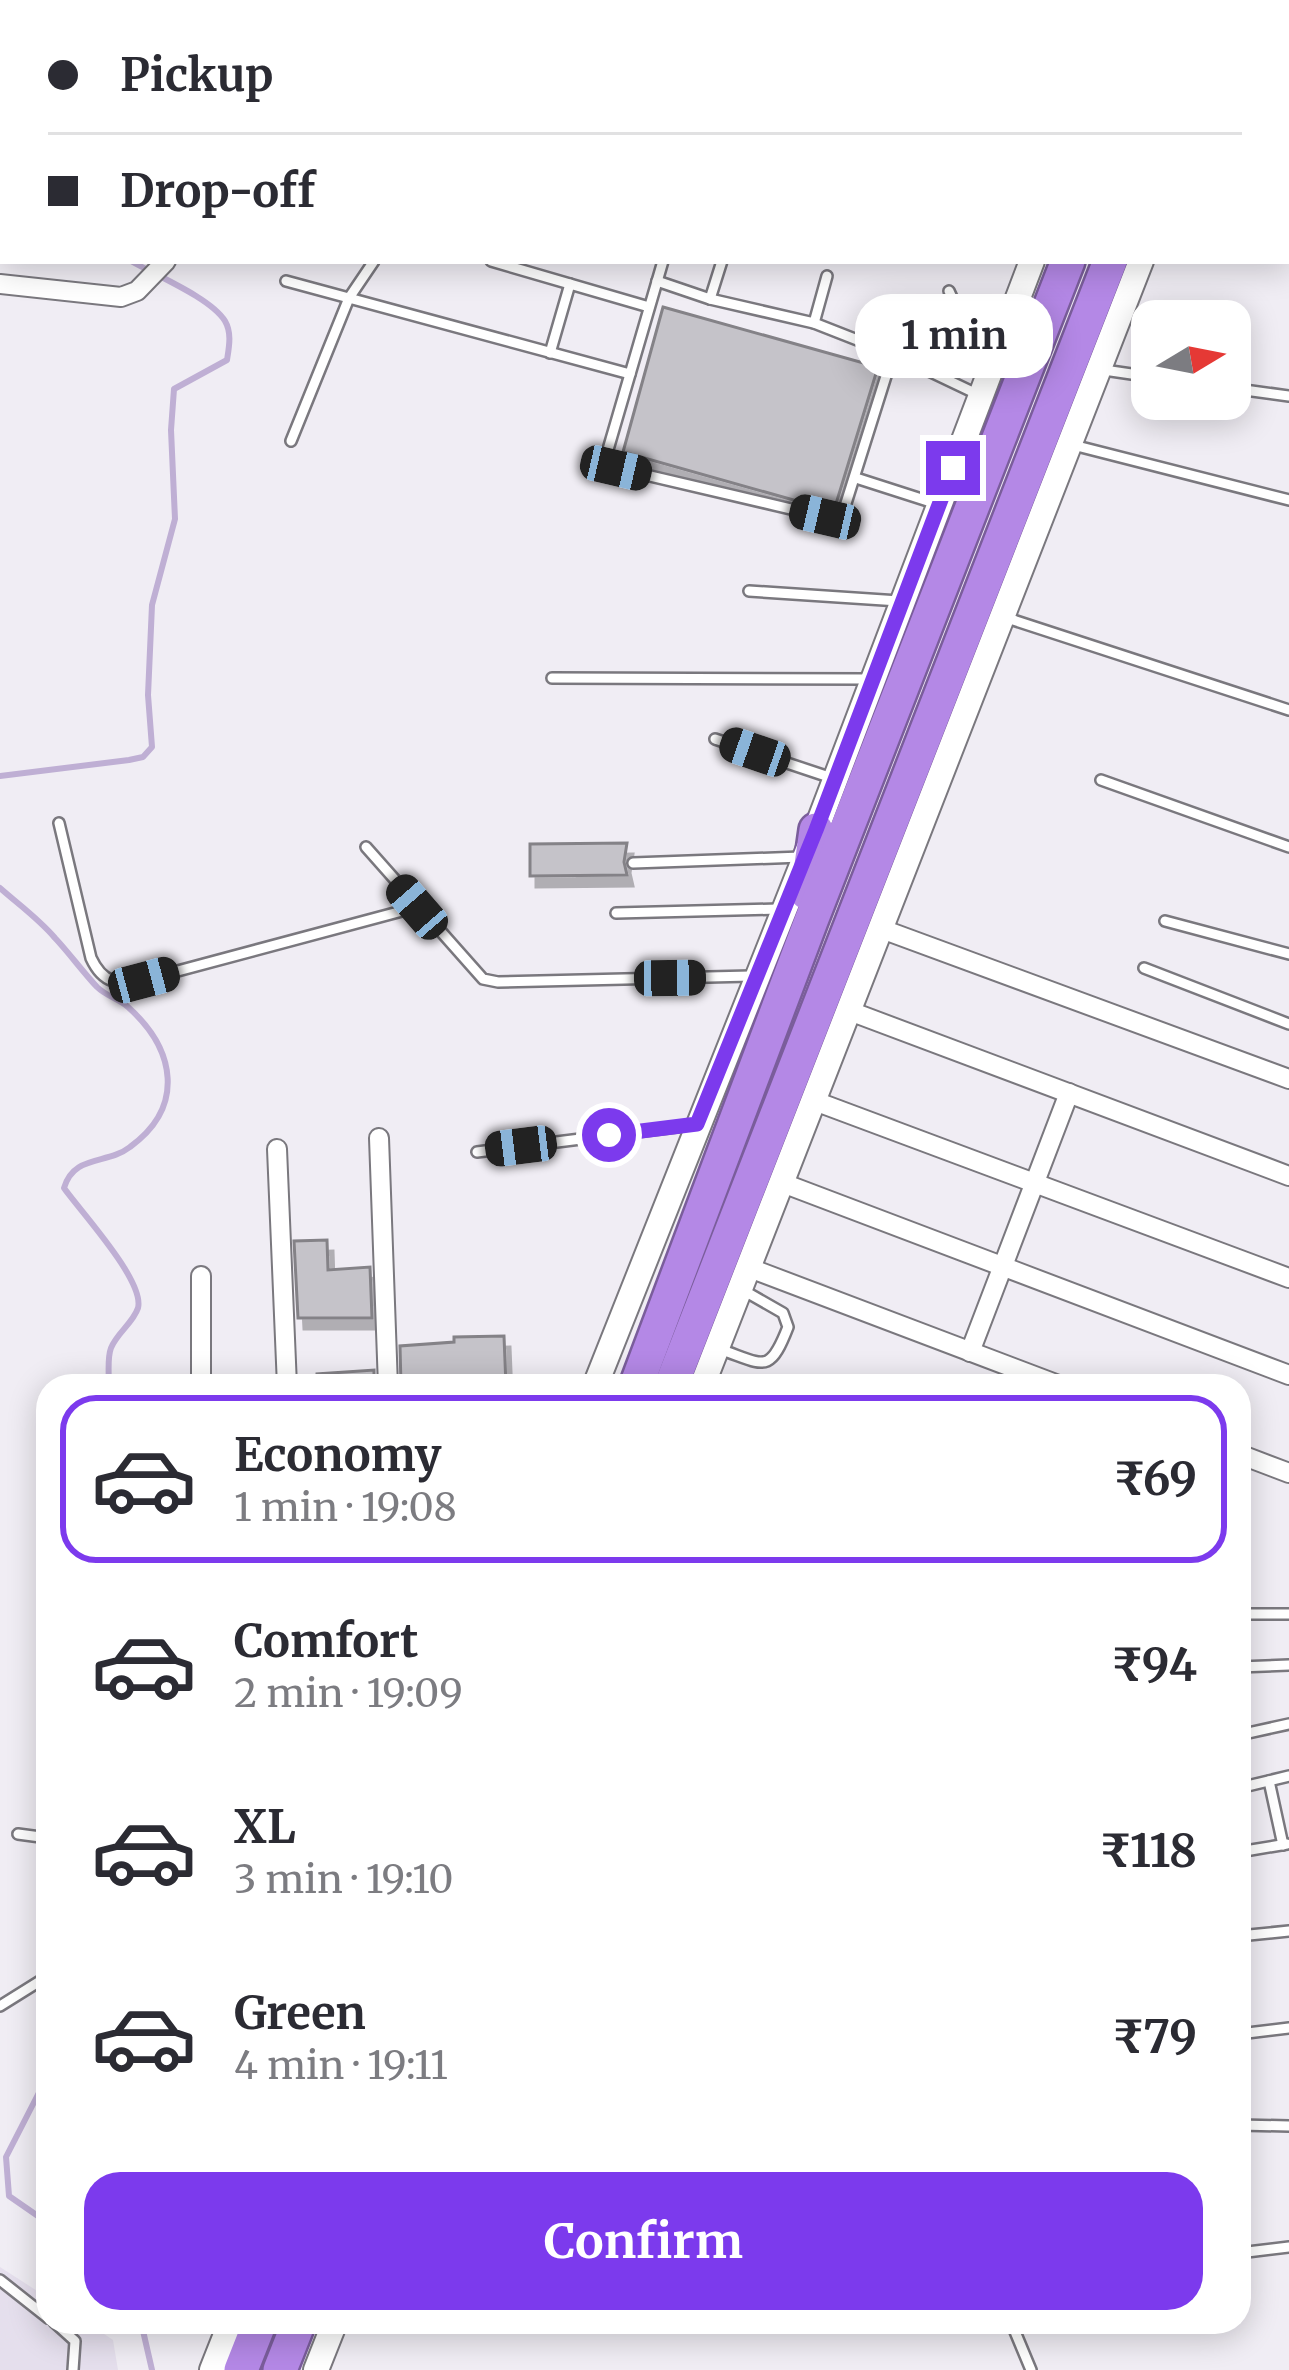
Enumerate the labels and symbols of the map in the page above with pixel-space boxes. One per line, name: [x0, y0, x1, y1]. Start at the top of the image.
callout: 1 min: [854, 294, 1052, 378]
north arrow: [1131, 300, 1251, 420]
route end: [926, 441, 980, 495]
car: [577, 442, 655, 494]
car: [786, 491, 864, 543]
car: [715, 723, 795, 781]
car: [380, 868, 454, 946]
car: [105, 953, 183, 1007]
car: [634, 959, 706, 997]
route start: [582, 1108, 636, 1162]
car: [483, 1124, 559, 1168]

